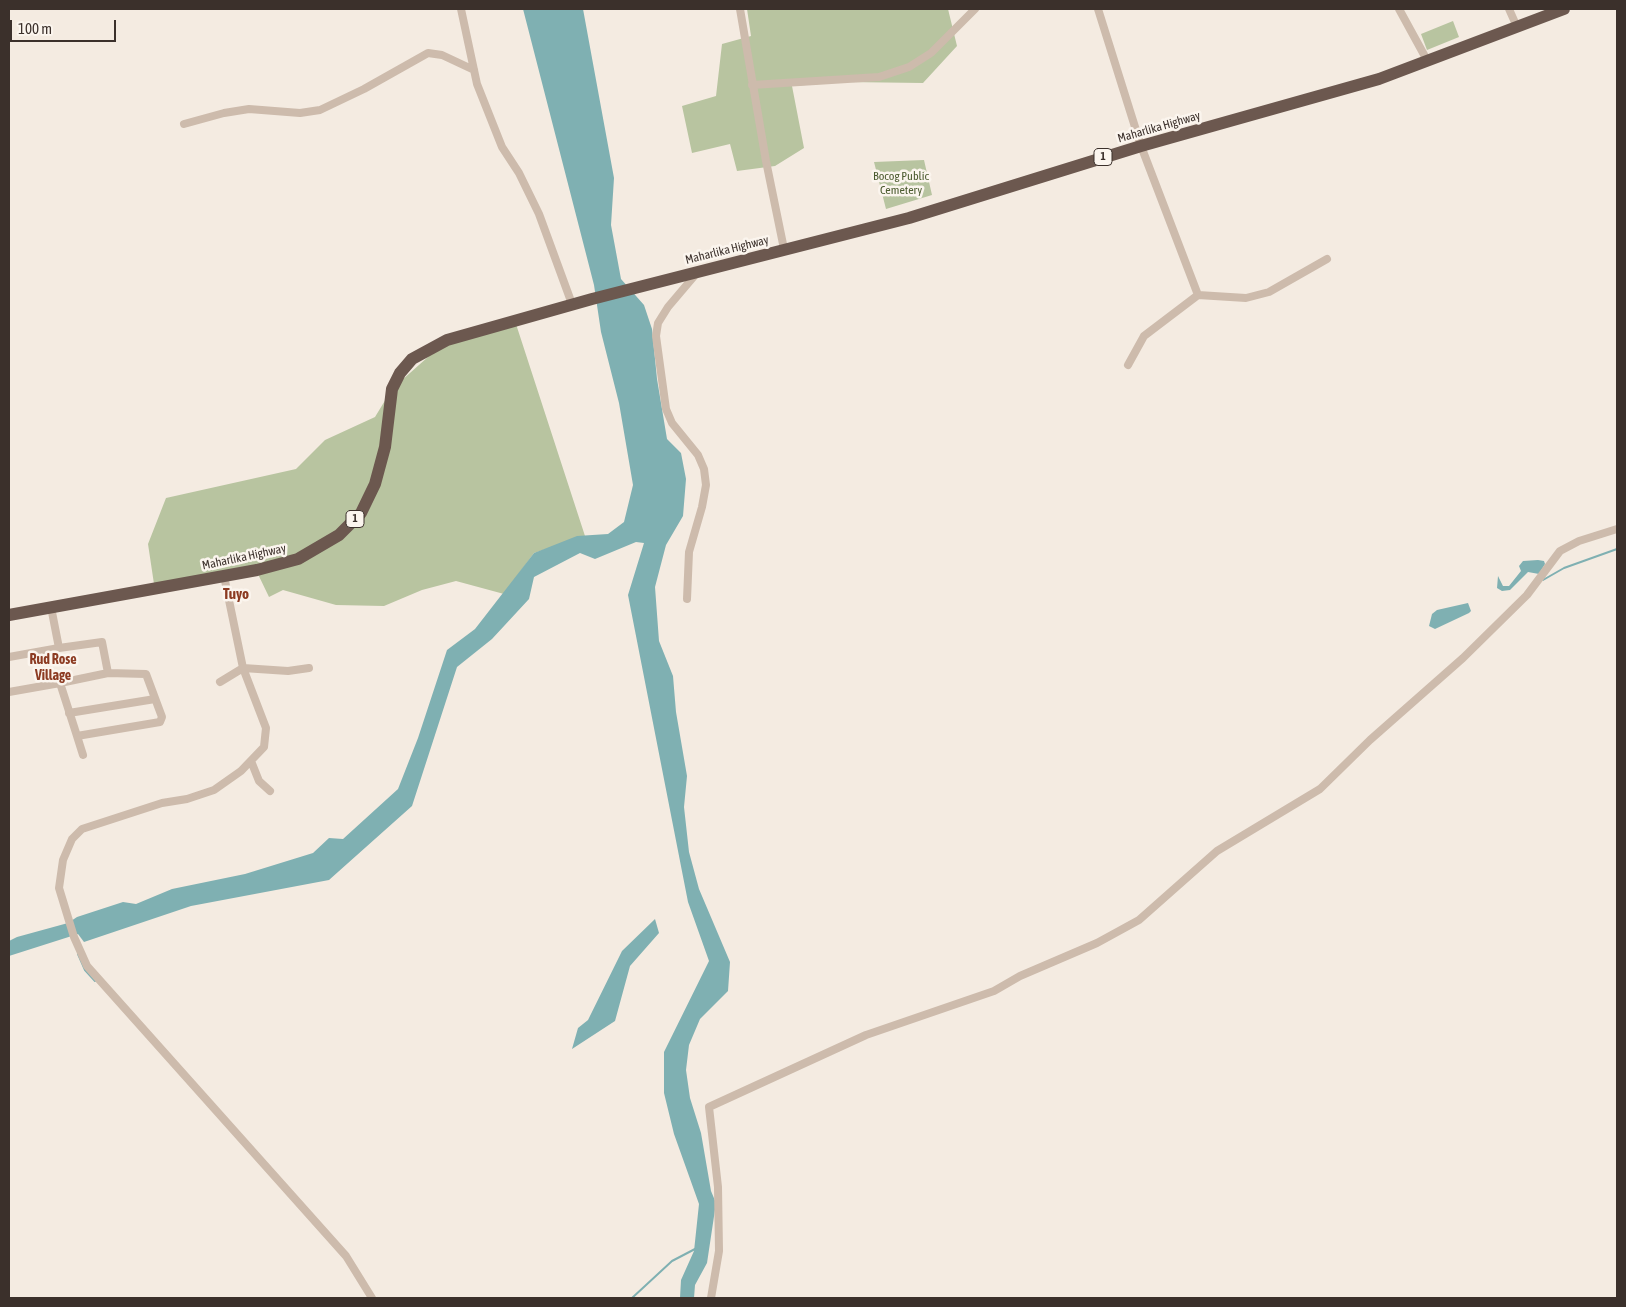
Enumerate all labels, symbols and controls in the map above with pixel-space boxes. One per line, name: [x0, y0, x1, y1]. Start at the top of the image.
scale bar: [12, 10, 119, 42]
text: 100 m: [18, 20, 52, 37]
street label: Maharlika Highway: [1116, 108, 1202, 146]
road number: 1: [1094, 148, 1112, 166]
park label: Bocog Public Cemetery: [873, 169, 929, 197]
street label: Maharlika Highway: [684, 233, 770, 267]
road number: 1: [346, 510, 364, 528]
street label: Maharlika Highway: [201, 541, 287, 573]
district label: Tuyo: [223, 585, 249, 603]
district label: Rud Rose Village: [29, 652, 77, 684]

